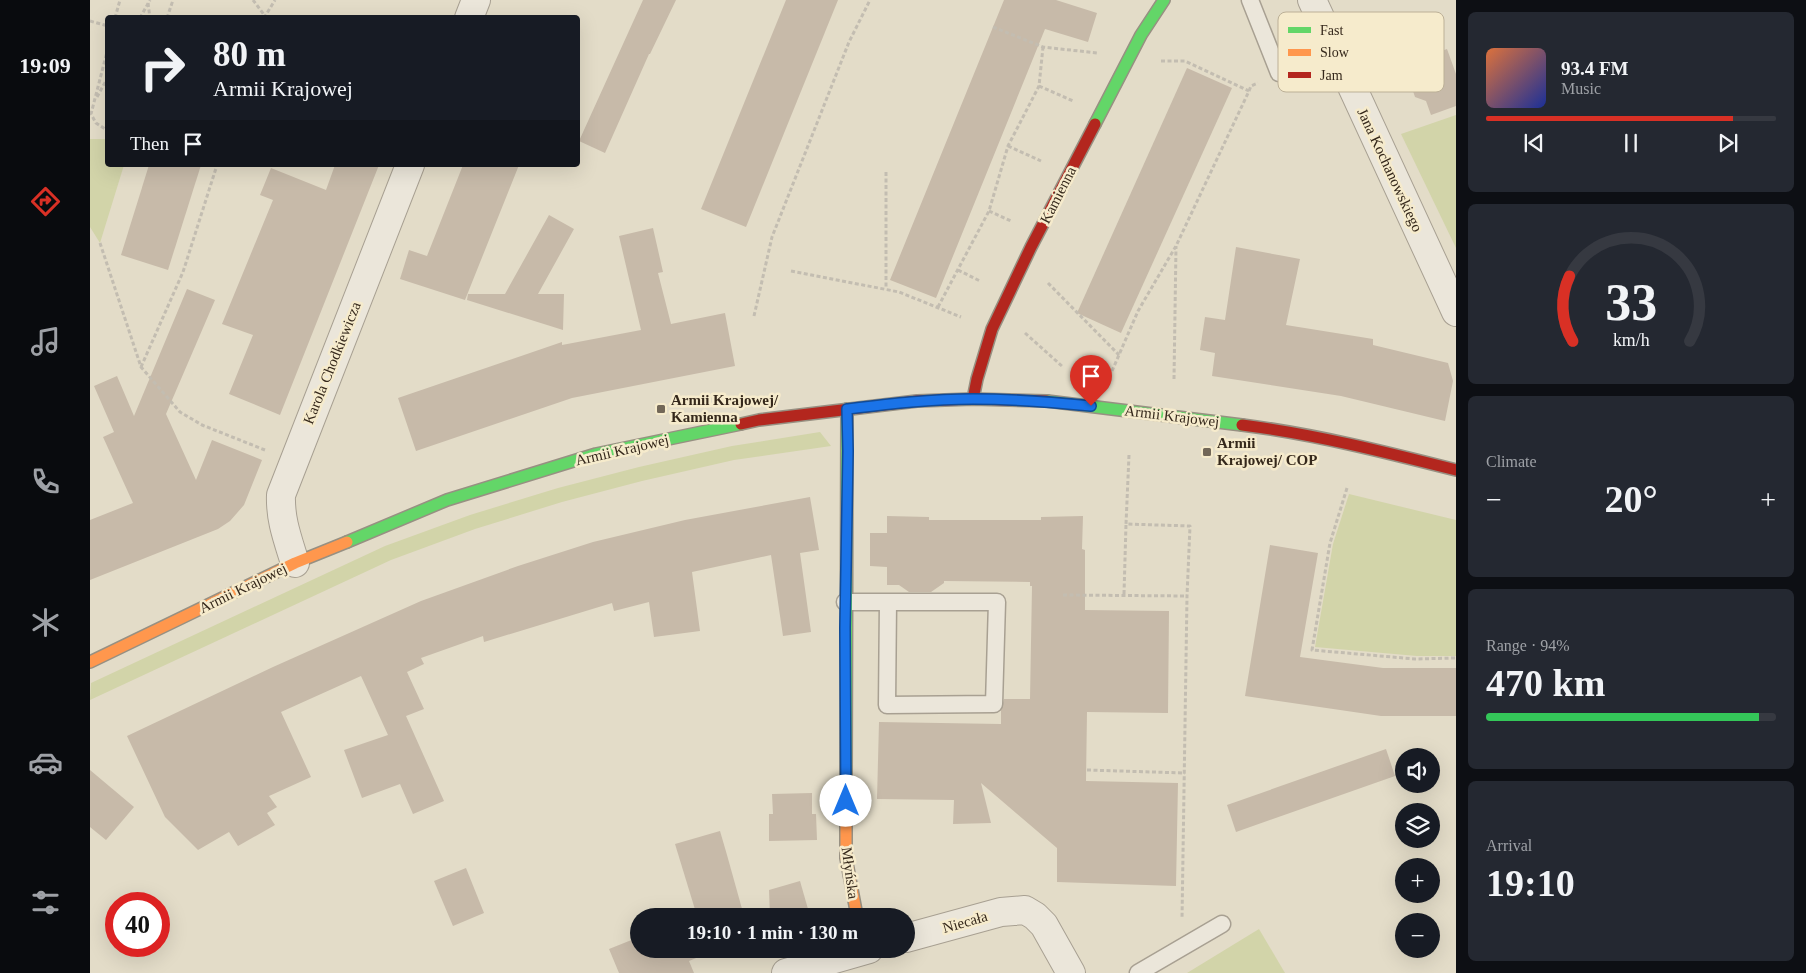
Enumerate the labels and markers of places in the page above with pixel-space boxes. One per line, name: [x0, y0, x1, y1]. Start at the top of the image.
pin: [1070, 355, 1112, 406]
place label: Armii Krajowej/ Kamienna: [671, 392, 779, 425]
marker: Armii Krajowej/ Kamienna: [655, 403, 667, 415]
place label: Armii Krajowej/ COP: [1217, 435, 1317, 468]
marker: Armii Krajowej/ COP: [1201, 446, 1213, 458]

